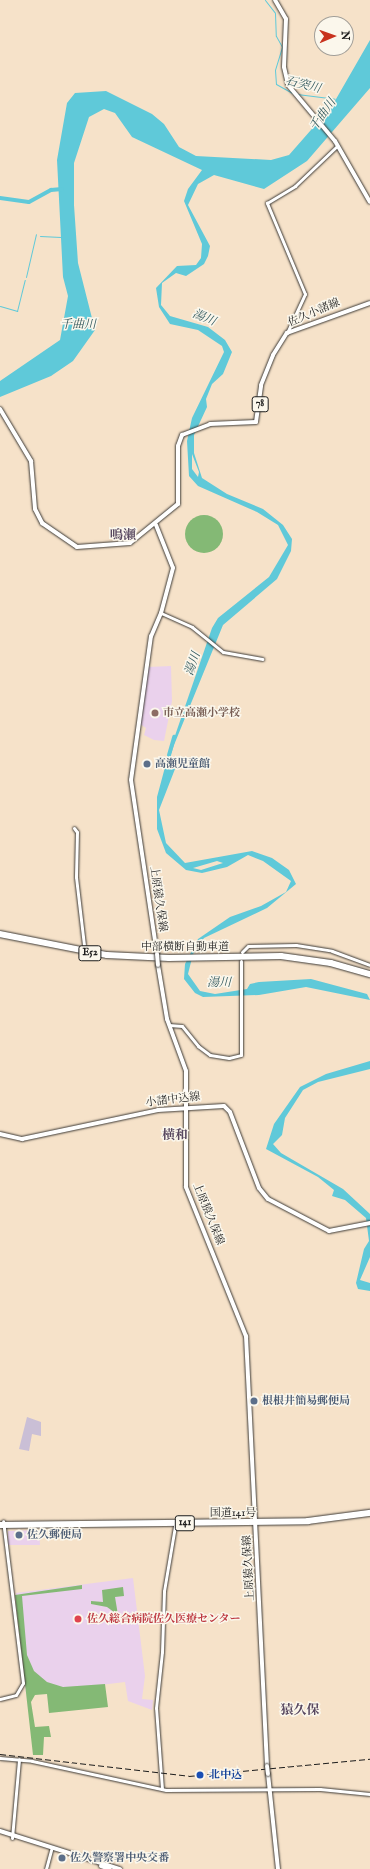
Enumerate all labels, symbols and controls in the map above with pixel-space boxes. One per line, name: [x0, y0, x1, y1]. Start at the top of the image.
north arrow: [314, 16, 354, 56]
text: N: [338, 31, 352, 41]
water label: 石突川: [284, 74, 322, 96]
water label: 千曲川: [307, 96, 339, 134]
street label: 佐久小諸線: [286, 296, 342, 330]
water label: 湯川: [190, 307, 218, 329]
water label: 千曲川: [60, 318, 96, 332]
road number: 78: [251, 396, 269, 412]
district label: 鳴瀬: [110, 528, 136, 544]
water label: 湯川: [182, 650, 204, 678]
place label: 市立高瀬小学校: [163, 706, 240, 720]
marker: 市立高瀬小学校: [150, 708, 160, 718]
place label: 高瀬児童館: [155, 757, 210, 771]
marker: 高瀬児童館: [142, 759, 152, 769]
street label: 上原猿久保線: [147, 865, 169, 933]
street label: 中部横断自動車道: [141, 940, 229, 954]
road number: E52: [78, 945, 102, 961]
water label: 湯川: [207, 976, 231, 990]
street label: 小諸中込線: [145, 1090, 201, 1110]
district label: 横和: [162, 1128, 188, 1144]
street label: 上原猿久保線: [190, 1181, 226, 1247]
place label: 根根井簡易郵便局: [262, 1394, 350, 1408]
marker: 根根井簡易郵便局: [249, 1396, 259, 1406]
street label: 国道141号: [210, 1506, 256, 1520]
road number: 141: [174, 1515, 196, 1531]
place label: 佐久郵便局: [27, 1528, 82, 1542]
marker: 佐久郵便局: [14, 1530, 24, 1540]
street label: 上原猿久保線: [241, 1535, 257, 1601]
place label: 佐久総合病院佐久医療センター: [87, 1612, 241, 1626]
marker: 佐久総合病院佐久医療センター: [72, 1613, 84, 1625]
district label: 猿久保: [281, 1703, 319, 1719]
place label: 北中込: [209, 1768, 242, 1782]
marker: 北中込: [194, 1769, 206, 1781]
place label: 佐久警察署中央交番: [70, 1851, 169, 1865]
marker: 佐久警察署中央交番: [57, 1853, 67, 1863]

